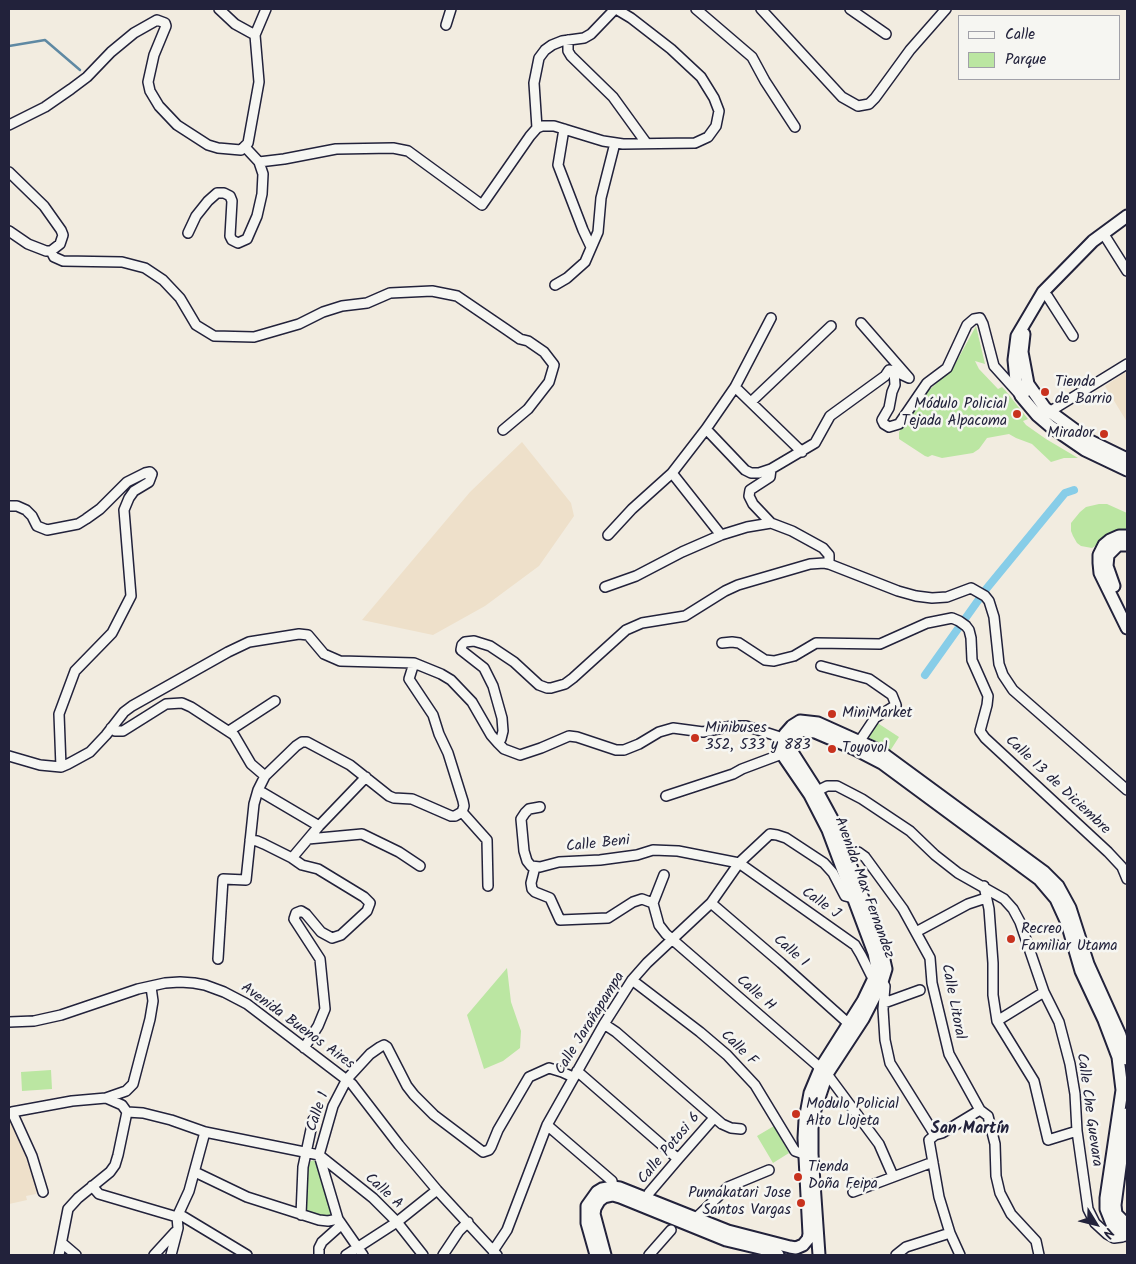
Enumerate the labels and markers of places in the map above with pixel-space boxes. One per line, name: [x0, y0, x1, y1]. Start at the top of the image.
place label: Tienda de Barrio: [1055, 374, 1112, 409]
marker: Tienda de Barrio: [1039, 386, 1051, 398]
place label: Módulo Policial Tejada Alpacoma: [901, 396, 1007, 431]
marker: Módulo Policial Tejada Alpacoma: [1011, 408, 1023, 420]
place label: Mirador: [1047, 425, 1094, 443]
marker: Mirador: [1098, 428, 1110, 440]
place label: MiniMarket: [842, 705, 912, 723]
marker: MiniMarket: [826, 708, 838, 720]
place label: Minibuses 352, 533 y 883: [705, 720, 811, 755]
marker: Minibuses 352, 533 y 883: [689, 732, 701, 744]
place label: Toyovol: [842, 740, 887, 758]
marker: Toyovol: [826, 743, 838, 755]
place label: Recreo Familiar Utama: [1021, 921, 1117, 956]
marker: Recreo Familiar Utama: [1005, 933, 1017, 945]
place label: Modulo Policial Alto Llojeta: [806, 1096, 899, 1131]
marker: Modulo Policial Alto Llojeta: [790, 1108, 802, 1120]
place label: Tienda Doña Feipa: [808, 1159, 878, 1194]
marker: Tienda Doña Feipa: [792, 1171, 804, 1183]
place label: Pumakatari Jose Santos Vargas: [688, 1185, 791, 1220]
marker: Pumakatari Jose Santos Vargas: [795, 1197, 807, 1209]

